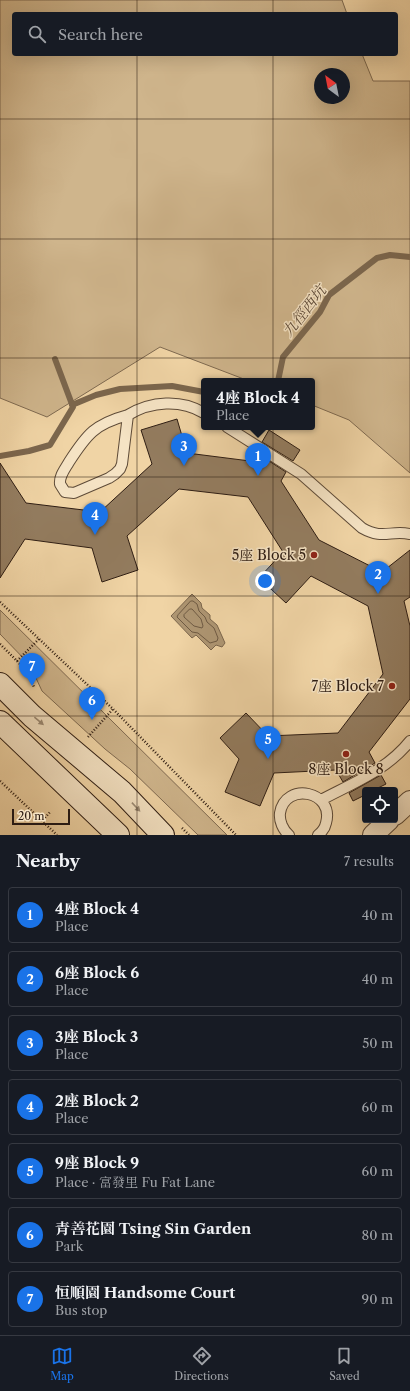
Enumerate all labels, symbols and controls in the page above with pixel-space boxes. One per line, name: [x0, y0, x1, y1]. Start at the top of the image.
search box: [12, 12, 398, 56]
icon: search: [26, 23, 48, 45]
text: Search here: [58, 25, 143, 44]
north arrow: [314, 68, 350, 104]
water label: 九徑西坑: [278, 280, 331, 340]
popup: [201, 378, 315, 430]
text: 4座 Block 4: [216, 388, 300, 407]
text: Place: [216, 407, 249, 423]
pin: 3: [171, 433, 197, 466]
pin: 1: [245, 443, 271, 476]
pin: 4: [82, 502, 108, 535]
place label: 5座 Block 5: [232, 546, 306, 564]
marker: 5座 Block 5: [309, 550, 319, 560]
pin: 2: [365, 561, 391, 594]
your location: [255, 571, 275, 591]
pin: 7: [19, 653, 45, 686]
place label: 7座 Block 7: [311, 677, 384, 695]
marker: 7座 Block 7: [387, 681, 397, 691]
pin: 6: [79, 687, 105, 720]
one-way arrow: [34, 717, 44, 726]
pin: 5: [255, 726, 281, 759]
marker: 8座 Block 8: [341, 749, 351, 759]
place label: 8座 Block 8: [308, 760, 384, 778]
map controls: [362, 787, 398, 823]
button: locate: [362, 787, 398, 823]
one-way arrow: [132, 802, 141, 812]
scale bar: [12, 807, 70, 826]
text: 20 m: [18, 809, 44, 823]
text: Nearby: [16, 851, 80, 871]
text: 7 results: [344, 853, 394, 869]
text: 4座 Block 4: [55, 899, 139, 918]
text: 1: [27, 907, 33, 923]
text: 40 m: [362, 907, 393, 923]
text: Place: [55, 918, 88, 934]
text: 6座 Block 6: [55, 963, 139, 982]
text: 2: [26, 971, 34, 987]
text: 40 m: [362, 971, 393, 987]
text: Place: [55, 982, 88, 998]
text: 3座 Block 3: [55, 1027, 138, 1046]
text: 3: [26, 1035, 34, 1051]
text: 50 m: [362, 1035, 393, 1051]
text: Place: [55, 1046, 88, 1062]
text: 2座 Block 2: [55, 1091, 139, 1110]
text: 4: [26, 1099, 34, 1115]
text: 60 m: [362, 1099, 393, 1115]
text: Place: [55, 1110, 88, 1126]
text: 9座 Block 9: [55, 1153, 139, 1172]
text: 5: [26, 1163, 34, 1179]
text: 60 m: [362, 1163, 393, 1179]
text: Place · 富發里 Fu Fat Lane: [55, 1174, 215, 1190]
text: 青善花園 Tsing Sin Garden: [55, 1219, 251, 1238]
text: 6: [26, 1227, 34, 1243]
text: 80 m: [361, 1227, 393, 1243]
text: Park: [55, 1238, 83, 1254]
text: 恒順園 Handsome Court: [55, 1283, 235, 1302]
text: 7: [27, 1291, 33, 1307]
text: 90 m: [362, 1291, 393, 1307]
text: Bus stop: [55, 1302, 107, 1318]
tab: Map: [50, 1345, 74, 1383]
tab: Directions: [174, 1345, 229, 1383]
tab: Saved: [329, 1345, 360, 1383]

